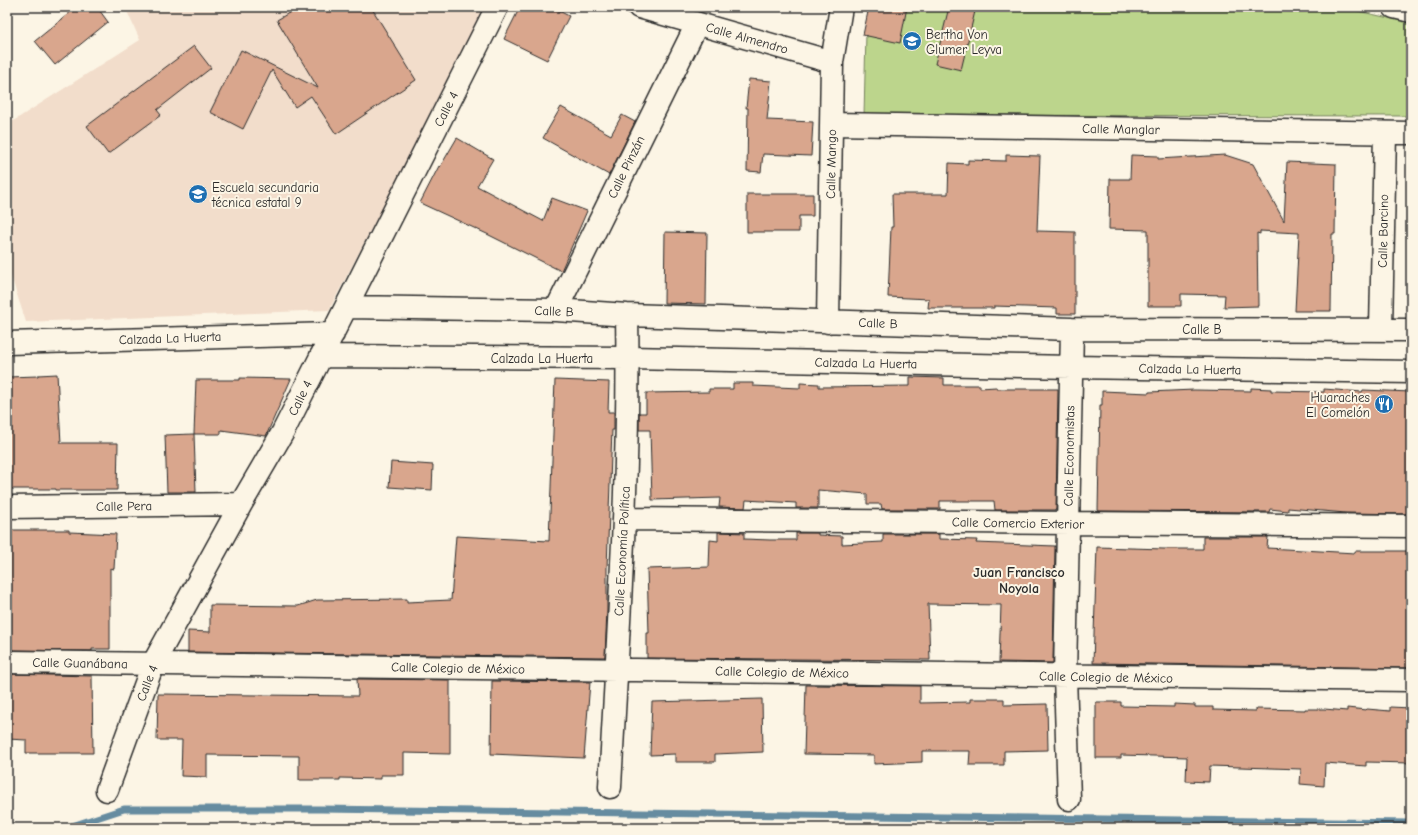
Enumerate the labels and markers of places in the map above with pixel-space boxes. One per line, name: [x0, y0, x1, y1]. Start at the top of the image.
place label: Bertha Von Glumer Leyva: [926, 27, 1002, 57]
school or university icon: Bertha Von Glumer Leyva: [901, 30, 923, 52]
place label: Escuela secundaria técnica estatal 9: [211, 180, 319, 210]
school or university icon: Escuela secundaria técnica estatal 9: [187, 183, 209, 205]
place label: Huaraches El Comelón: [1306, 390, 1370, 420]
restaurant icon: Huaraches El Comelón: [1373, 393, 1395, 415]

